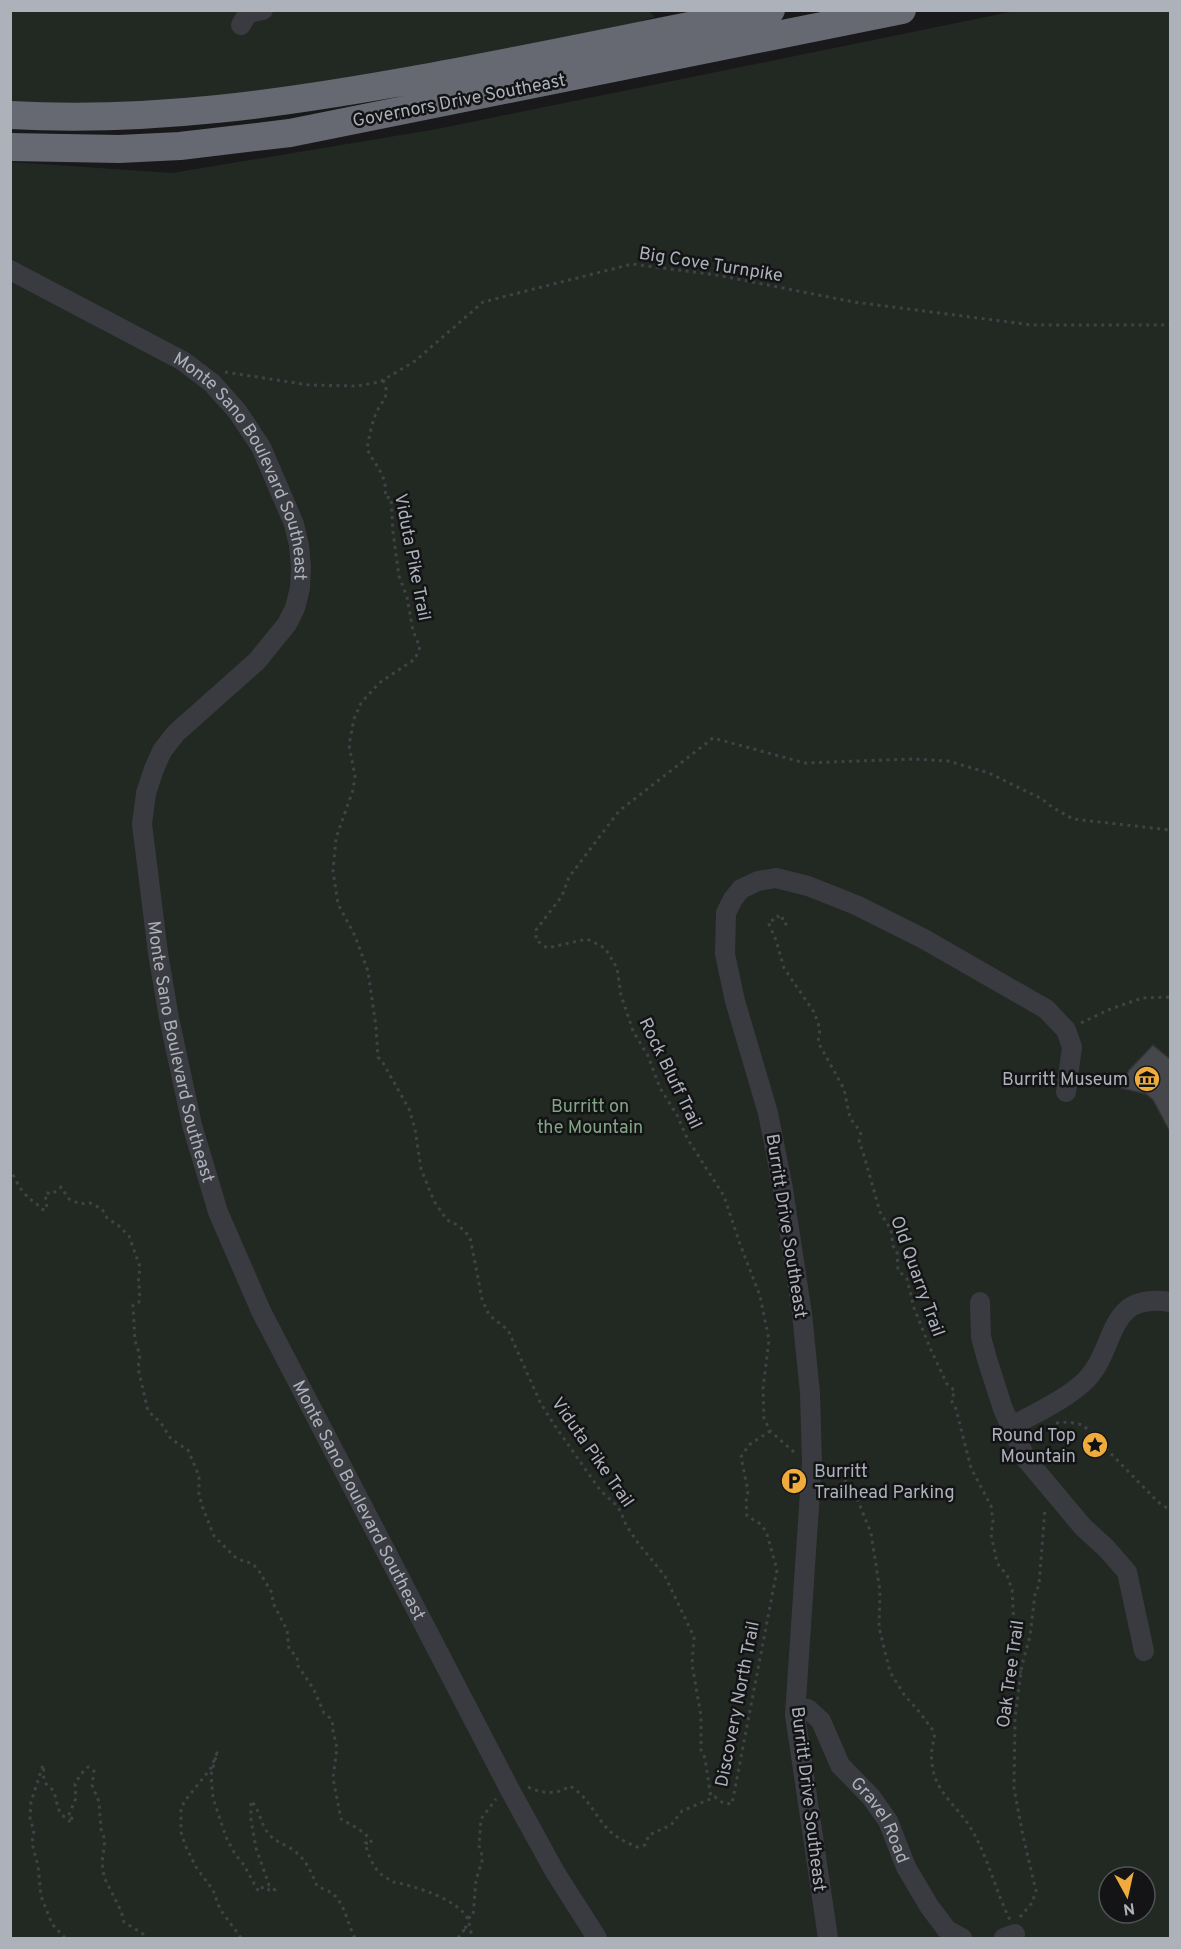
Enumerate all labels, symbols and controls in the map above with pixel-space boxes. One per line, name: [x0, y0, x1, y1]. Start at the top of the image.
street label: Governors Drive Southeast: [351, 70, 568, 133]
street label: Big Cove Turnpike: [637, 243, 784, 288]
street label: Monte Sano Boulevard Southeast: [169, 348, 311, 581]
street label: Viduta Pike Trail: [388, 492, 435, 623]
street label: Monte Sano Boulevard Southeast: [141, 920, 219, 1186]
street label: Rock Bluff Trail: [633, 1014, 707, 1133]
museum icon: Burritt Museum: [1132, 1064, 1162, 1094]
place label: Burritt Museum: [1002, 1069, 1128, 1092]
park label: Burritt on the Mountain: [537, 1096, 643, 1140]
street label: Burritt Drive Southeast: [760, 1132, 811, 1320]
street label: Old Quarry Trail: [884, 1213, 949, 1340]
street label: Monte Sano Boulevard Southeast: [286, 1377, 430, 1625]
street label: Viduta Pike Trail: [545, 1393, 638, 1512]
place label: Round Top Mountain: [991, 1425, 1076, 1469]
place icon: Round Top Mountain: [1080, 1430, 1110, 1460]
place label: Burritt Trailhead Parking: [814, 1461, 955, 1505]
parking icon: Burritt Trailhead Parking: [779, 1466, 809, 1496]
street label: Discovery North Trail: [711, 1619, 766, 1789]
street label: Oak Tree Trail: [993, 1619, 1030, 1729]
street label: Burritt Drive Southeast: [785, 1705, 830, 1893]
street label: Gravel Road: [845, 1773, 913, 1867]
north arrow: [1097, 1865, 1157, 1925]
text: N: [1122, 1897, 1136, 1919]

